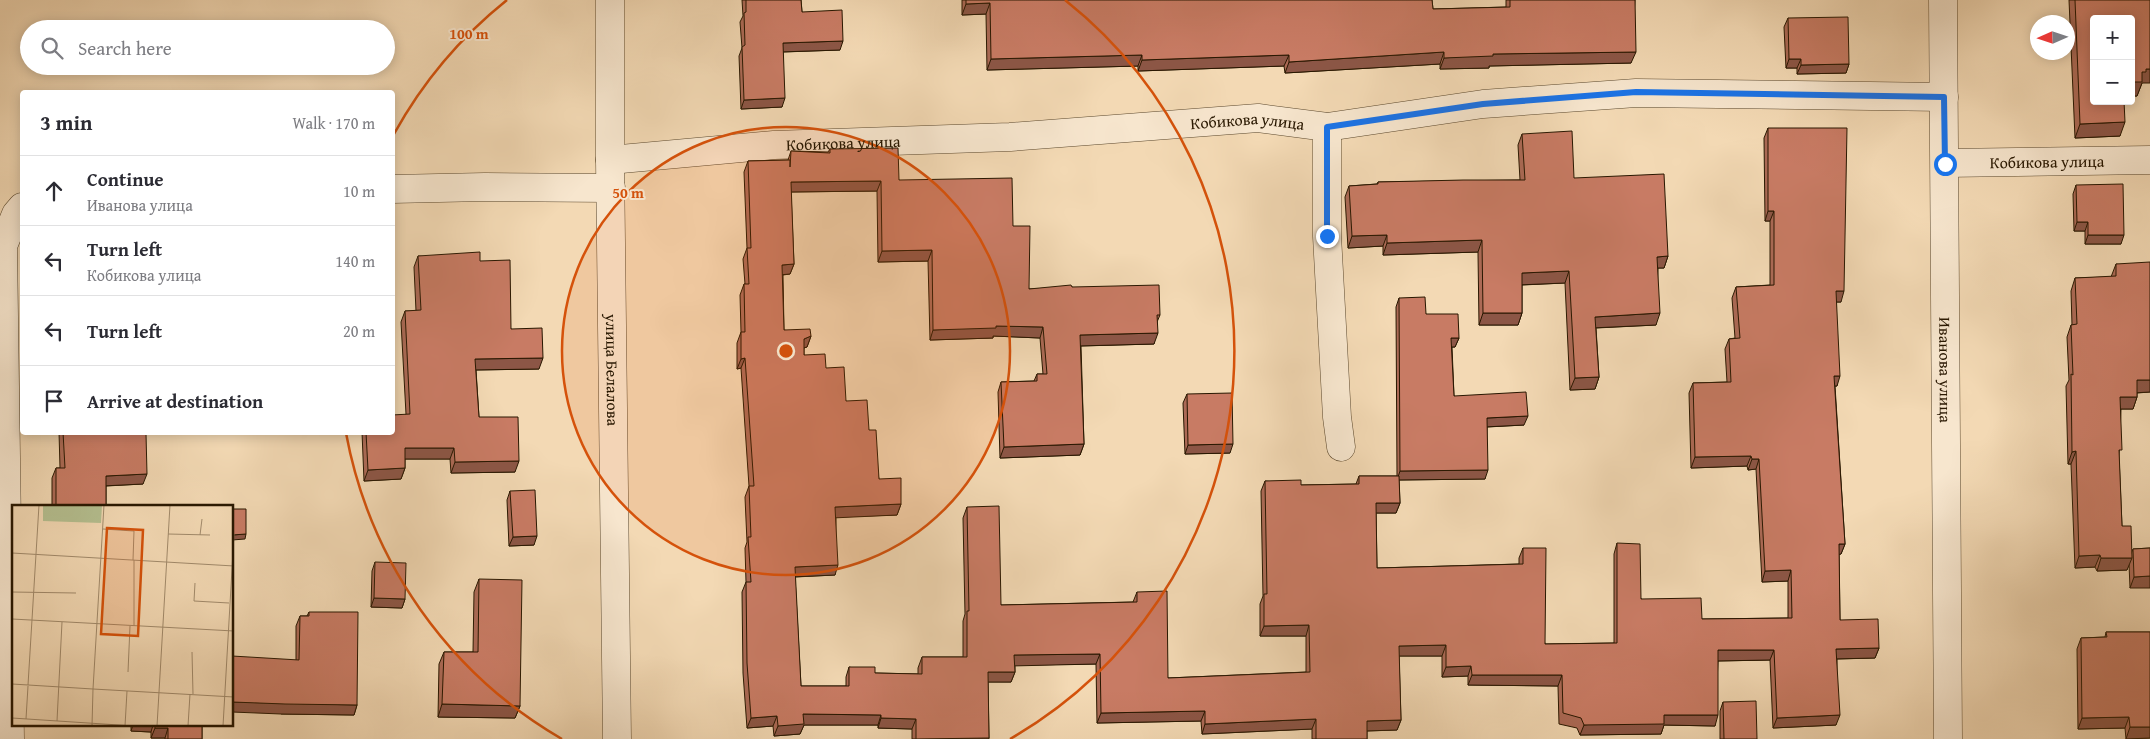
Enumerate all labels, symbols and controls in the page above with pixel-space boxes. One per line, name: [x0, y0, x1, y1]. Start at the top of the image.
north arrow: [2030, 15, 2075, 60]
map controls: [2090, 15, 2135, 105]
button: +: [2090, 15, 2135, 60]
search box: [20, 20, 395, 75]
text: 100 m: [449, 23, 489, 44]
icon: search: [38, 34, 66, 62]
text: Search here: [78, 34, 172, 62]
button: −: [2090, 60, 2135, 105]
street label: Кобикова улица: [1190, 106, 1306, 136]
text: 3 min: [40, 107, 92, 138]
text: Walk · 170 m: [292, 111, 375, 135]
street label: Кобикова улица: [786, 129, 901, 157]
street label: Кобикова улица: [1990, 149, 2105, 174]
route start: [1934, 153, 1957, 176]
text: Continue: [87, 165, 164, 193]
icon: ahead: [40, 177, 68, 205]
text: 10 m: [343, 179, 375, 203]
text: 50 m: [612, 182, 644, 203]
text: Иванова улица: [87, 193, 193, 217]
route end: [1316, 225, 1339, 248]
text: Turn left: [87, 235, 162, 263]
icon: left: [40, 247, 68, 275]
text: 140 m: [335, 249, 375, 273]
text: Кобикова улица: [87, 263, 201, 287]
street label: улица Белалова: [600, 313, 625, 427]
icon: left: [40, 317, 68, 345]
text: Turn left: [87, 317, 162, 345]
street label: Иванова улица: [1933, 317, 1958, 423]
text: 20 m: [343, 319, 375, 343]
centre of rings: [777, 342, 795, 360]
icon: arrive: [40, 387, 68, 415]
text: Arrive at destination: [87, 387, 263, 415]
inset map: [12, 505, 234, 726]

